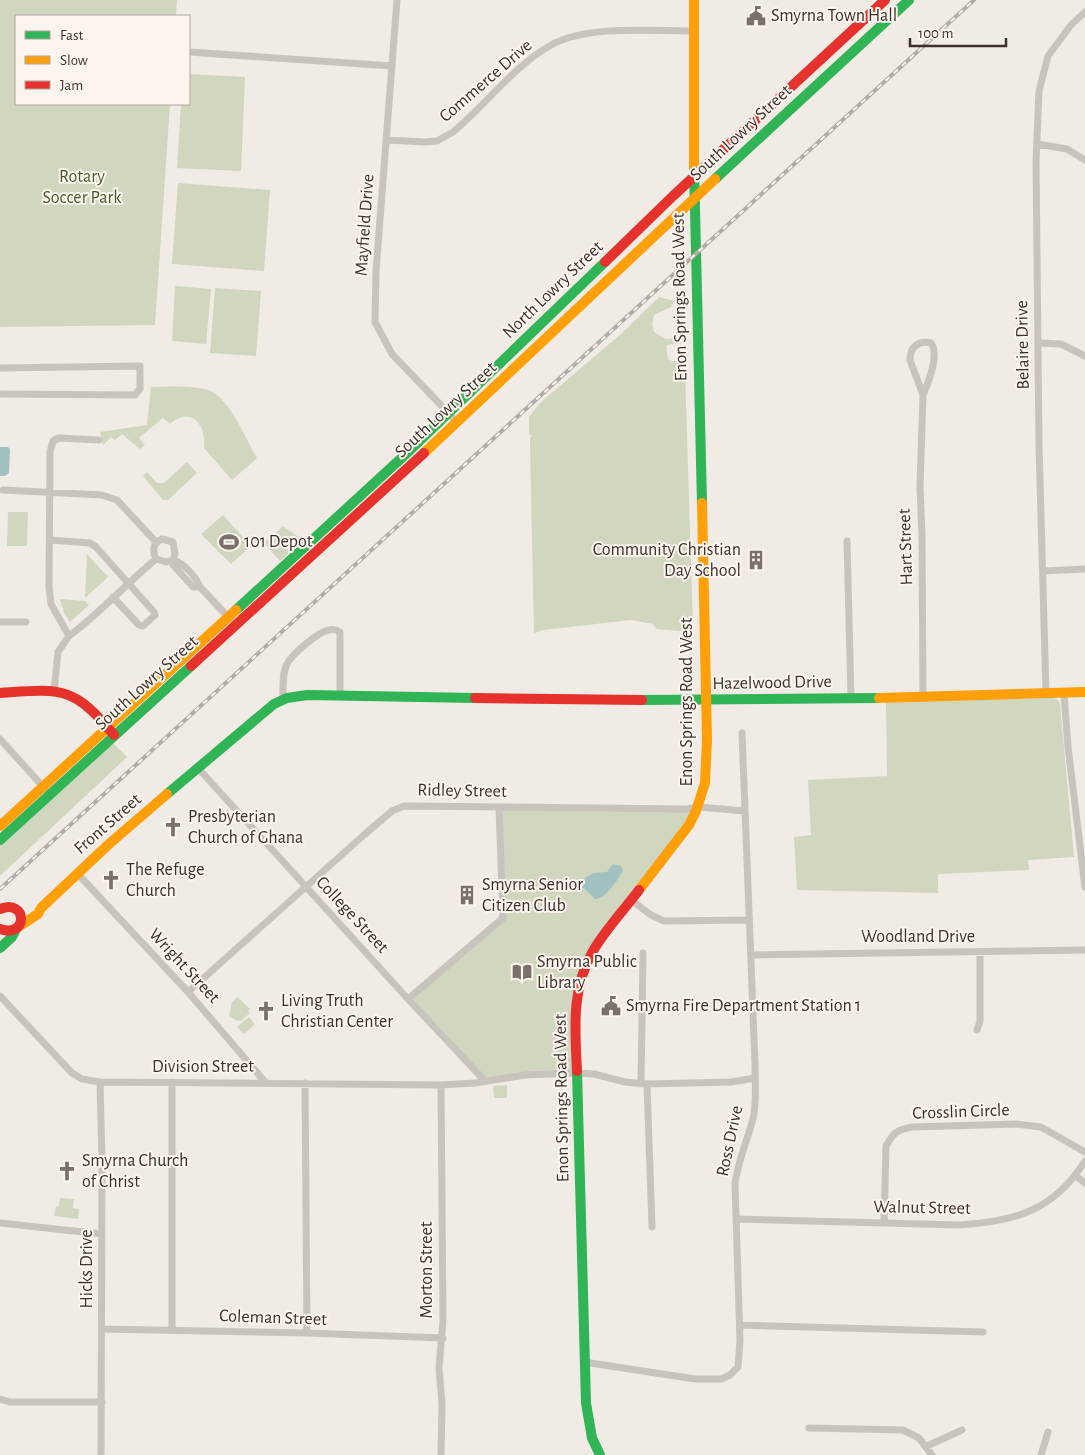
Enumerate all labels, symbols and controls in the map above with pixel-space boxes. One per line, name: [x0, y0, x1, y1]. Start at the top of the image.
public building icon: Smyrna Town Hall: [745, 5, 767, 27]
place label: Smyrna Town Hall: [771, 7, 897, 25]
legend: [15, 15, 190, 105]
scale bar: [910, 15, 1006, 47]
text: 100 m: [918, 26, 953, 41]
text: Fast: [60, 28, 84, 43]
street label: Commerce Drive: [436, 36, 536, 126]
text: Slow: [60, 53, 88, 68]
text: Jam: [60, 78, 83, 93]
street label: South Lowry Street: [687, 81, 795, 184]
park label: Rotary Soccer Park: [43, 168, 122, 207]
street label: Mayfield Drive: [352, 173, 378, 277]
street label: Enon Springs Road West: [670, 212, 690, 382]
street label: North Lowry Street: [499, 238, 607, 342]
street label: Belaire Drive: [1013, 300, 1033, 390]
street label: South Lowry Street: [392, 358, 500, 461]
street label: Hart Street: [896, 508, 916, 586]
sports icon: 101 Depot: [218, 531, 240, 553]
place label: 101 Depot: [244, 533, 313, 551]
place label: Community Christian Day School: [593, 541, 741, 580]
building icon: Community Christian Day School: [745, 549, 767, 571]
street label: Enon Springs Road West: [678, 617, 696, 786]
street label: South Lowry Street: [92, 632, 202, 734]
street label: Hazelwood Drive: [712, 673, 832, 693]
street label: Ridley Street: [417, 781, 507, 801]
street label: Front Street: [71, 790, 145, 858]
place label: Presbyterian Church of Ghana: [188, 808, 303, 847]
church icon: Presbyterian Church of Ghana: [162, 816, 184, 838]
place label: The Refuge Church: [126, 861, 205, 900]
church icon: The Refuge Church: [100, 869, 122, 891]
street label: College Street: [312, 873, 392, 957]
place label: Smyrna Senior Citizen Club: [482, 876, 583, 915]
building icon: Smyrna Senior Citizen Club: [456, 884, 478, 906]
street label: Wright Street: [145, 925, 223, 1007]
street label: Woodland Drive: [861, 928, 975, 946]
place label: Smyrna Public Library: [537, 953, 637, 992]
library icon: Smyrna Public Library: [511, 961, 533, 983]
place label: Living Truth Christian Center: [281, 992, 393, 1031]
public building icon: Smyrna Fire Department Station 1: [600, 995, 622, 1017]
place label: Smyrna Fire Department Station 1: [626, 997, 861, 1015]
church icon: Living Truth Christian Center: [255, 1000, 277, 1022]
street label: Enon Springs Road West: [552, 1013, 572, 1183]
street label: Division Street: [152, 1058, 254, 1076]
street label: Crosslin Circle: [912, 1101, 1010, 1123]
street label: Ross Drive: [714, 1104, 746, 1178]
place label: Smyrna Church of Christ: [82, 1152, 188, 1191]
church icon: Smyrna Church of Christ: [56, 1160, 78, 1182]
street label: Walnut Street: [873, 1198, 971, 1218]
street label: Morton Street: [418, 1221, 436, 1319]
street label: Hicks Drive: [78, 1230, 96, 1308]
street label: Coleman Street: [219, 1307, 327, 1329]

